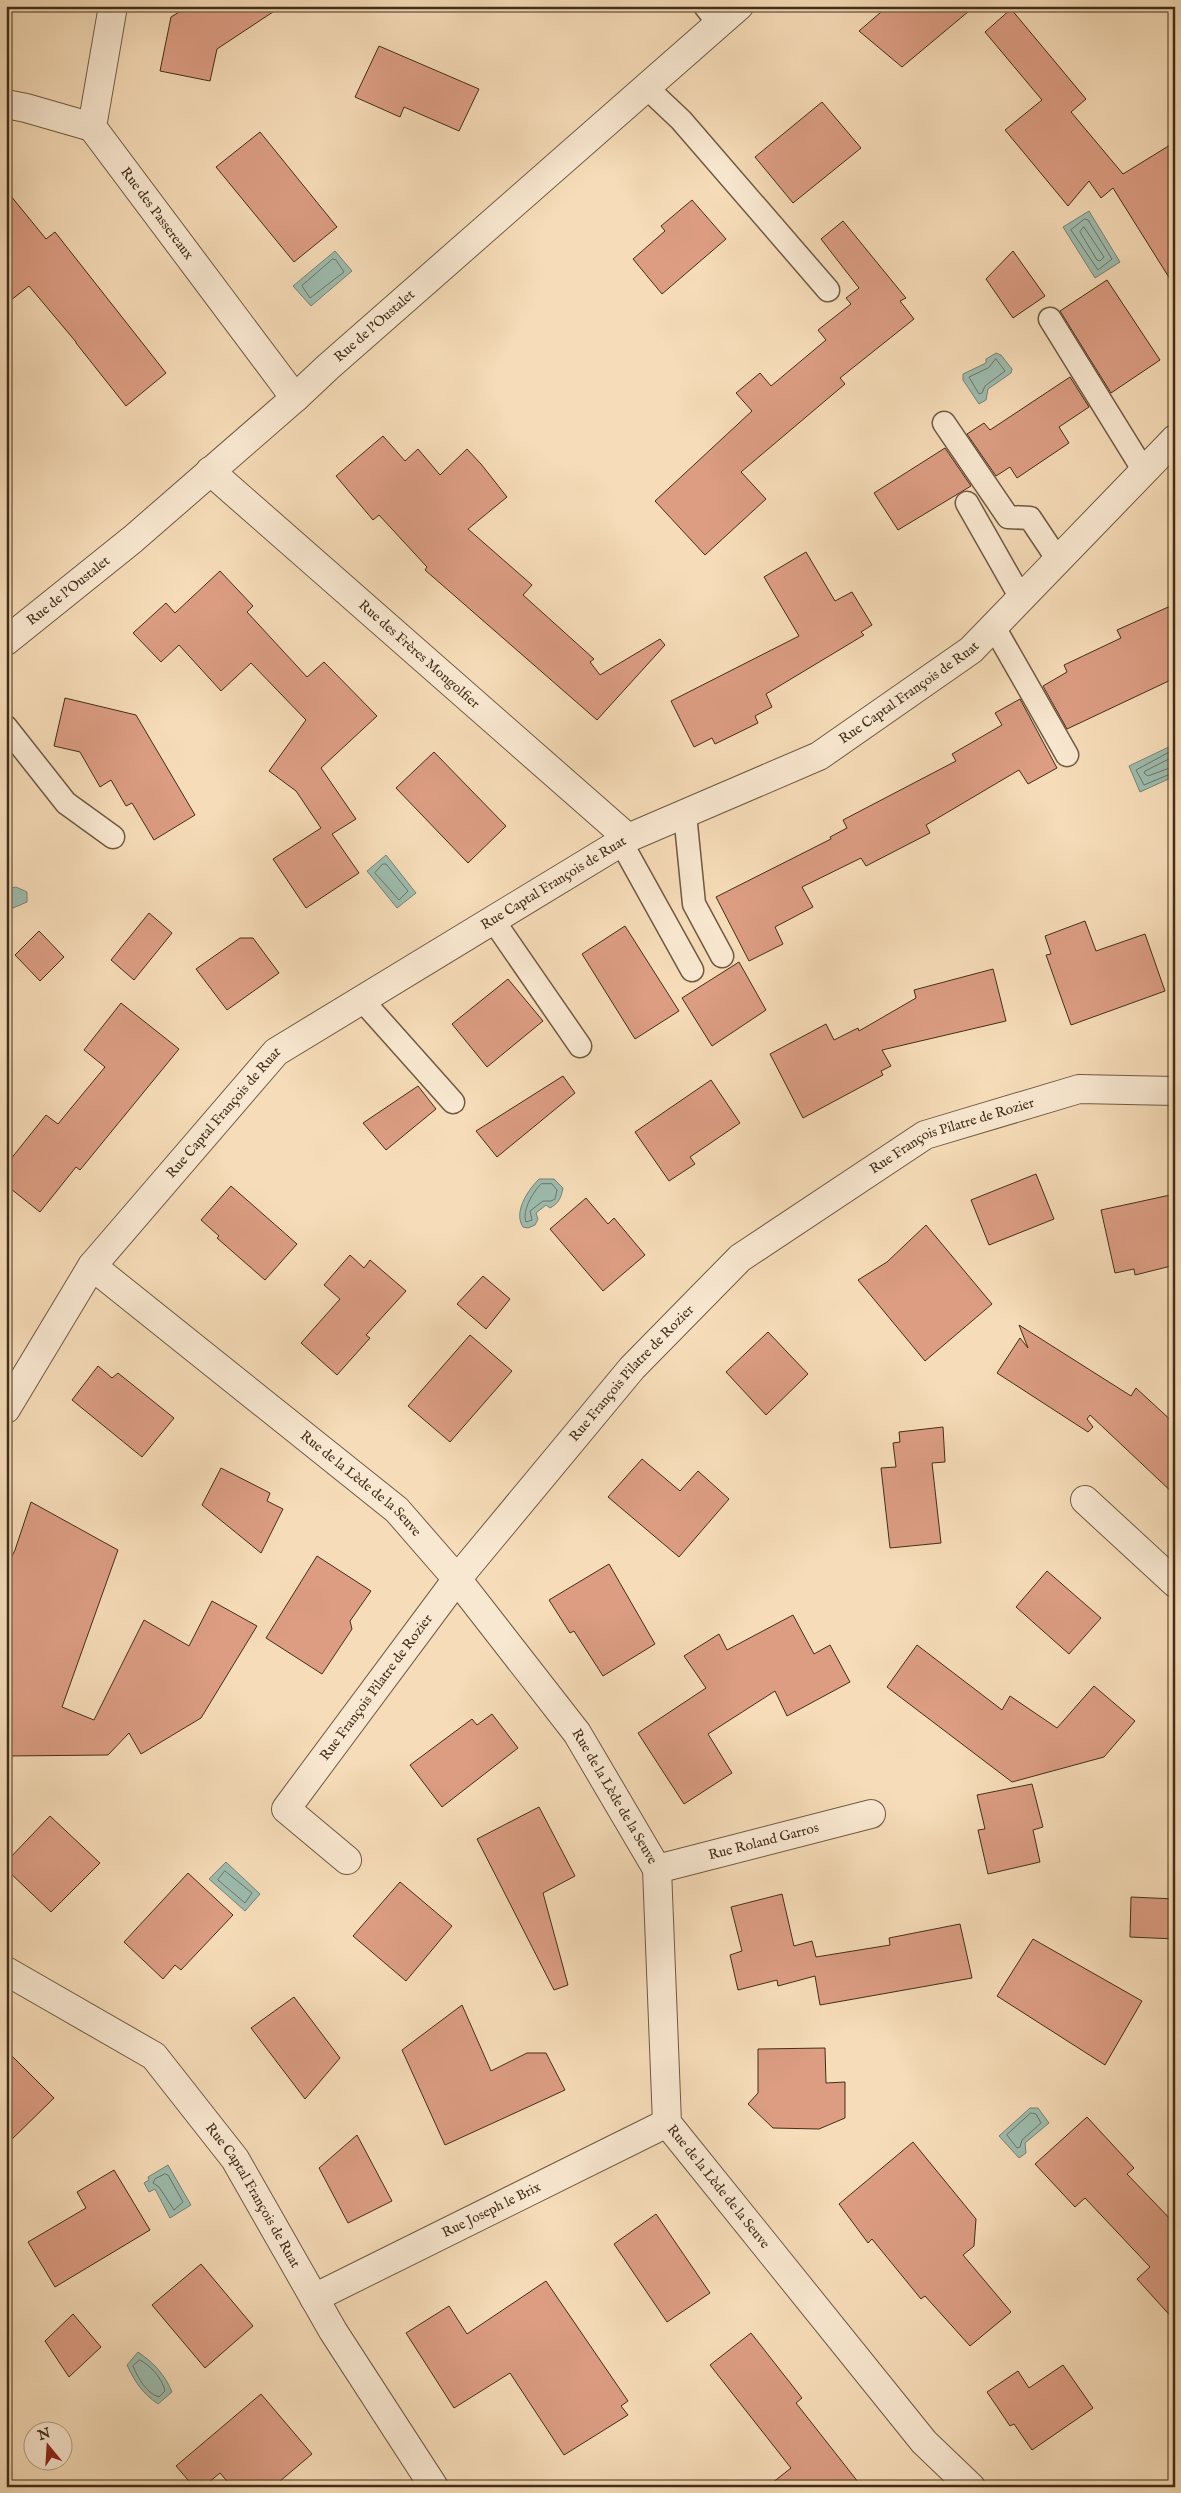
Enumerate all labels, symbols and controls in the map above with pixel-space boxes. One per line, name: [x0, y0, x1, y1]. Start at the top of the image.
street label: Rue des Passereaux: [116, 164, 198, 264]
street label: Rue de l'Oustalet: [330, 286, 419, 366]
street label: Rue de l'Oustalet: [23, 552, 114, 630]
street label: Rue des Frères Mongolfier: [354, 596, 483, 713]
street label: Rue Captal François de Ruat: [836, 638, 983, 748]
street label: Rue Captal François de Ruat: [478, 832, 630, 934]
street label: Rue Captal François de Ruat: [162, 1042, 284, 1182]
street label: Rue François Pilatre de Rozier: [866, 1094, 1036, 1178]
street label: Rue François Pilatre de Rozier: [566, 1301, 698, 1446]
street label: Rue de la Lède de la Seuve: [296, 1427, 425, 1541]
street label: Rue François Pilatre de Rozier: [316, 1611, 437, 1764]
street label: Rue de la Lède de la Seuve: [568, 1726, 662, 1868]
street label: Rue Roland Garros: [706, 1819, 821, 1864]
street label: Rue Captal François de Ruat: [201, 2119, 304, 2271]
street label: Rue de la Lède de la Seuve: [663, 2121, 774, 2253]
street label: Rue Joseph le Brix: [439, 2178, 544, 2242]
north arrow: [22, 2420, 72, 2470]
text: N: [35, 2424, 53, 2445]

